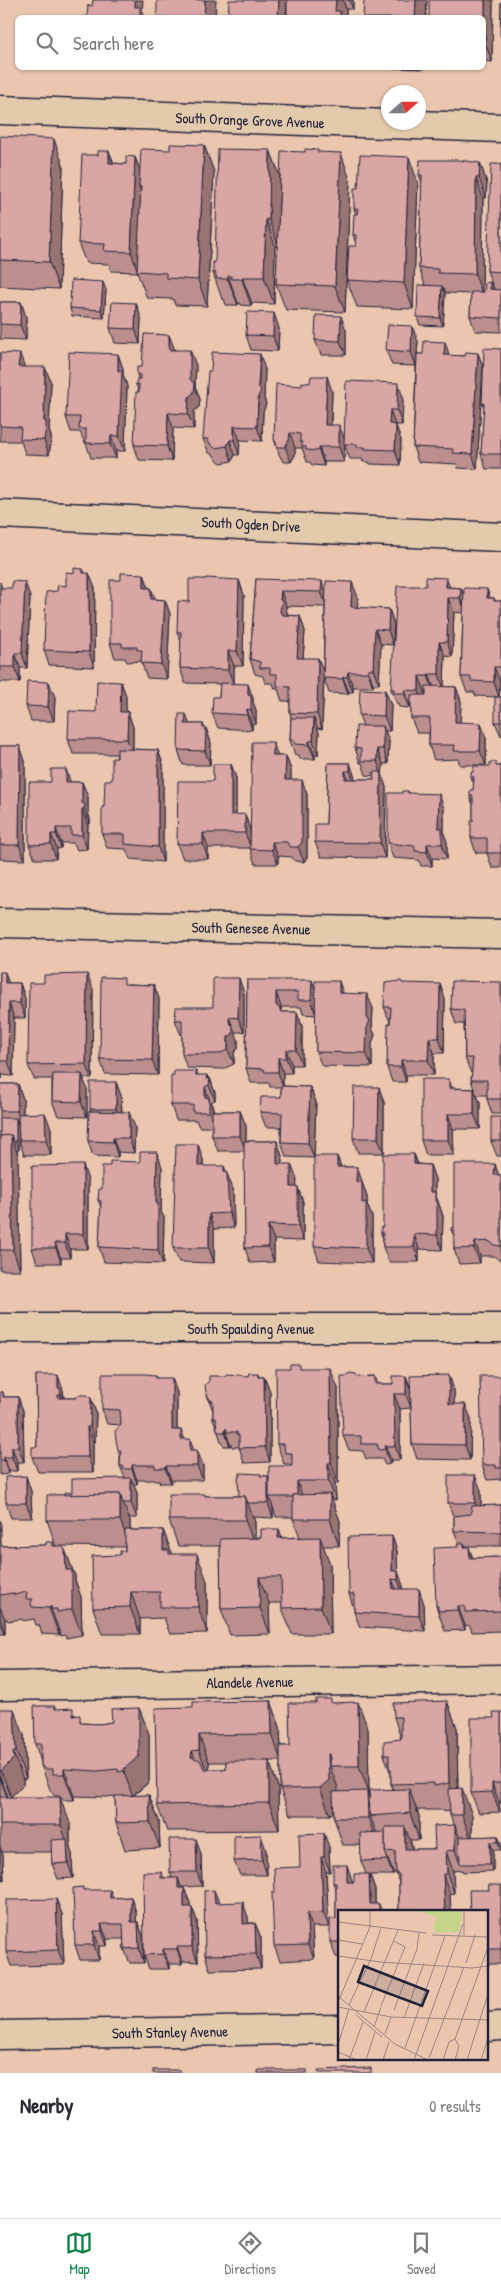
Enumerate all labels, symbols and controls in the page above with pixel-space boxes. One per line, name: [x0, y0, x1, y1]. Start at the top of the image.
search box: [15, 15, 486, 70]
icon: search: [33, 29, 61, 57]
text: Search here: [73, 30, 154, 56]
north arrow: [381, 85, 426, 130]
street label: South Orange Grove Avenue: [175, 107, 325, 133]
street label: South Ogden Drive: [201, 511, 301, 537]
street label: South Genesee Avenue: [191, 916, 311, 940]
street label: South Spaulding Avenue: [187, 1318, 315, 1339]
street label: Alandele Avenue: [206, 1671, 294, 1693]
inset map: [338, 1910, 488, 2060]
street label: South Stanley Avenue: [112, 2020, 228, 2044]
text: Nearby: [20, 2091, 73, 2120]
text: 0 results: [429, 2095, 481, 2117]
tab: Map: [65, 2229, 93, 2278]
tab: Directions: [224, 2229, 276, 2278]
tab: Saved: [407, 2229, 436, 2278]

